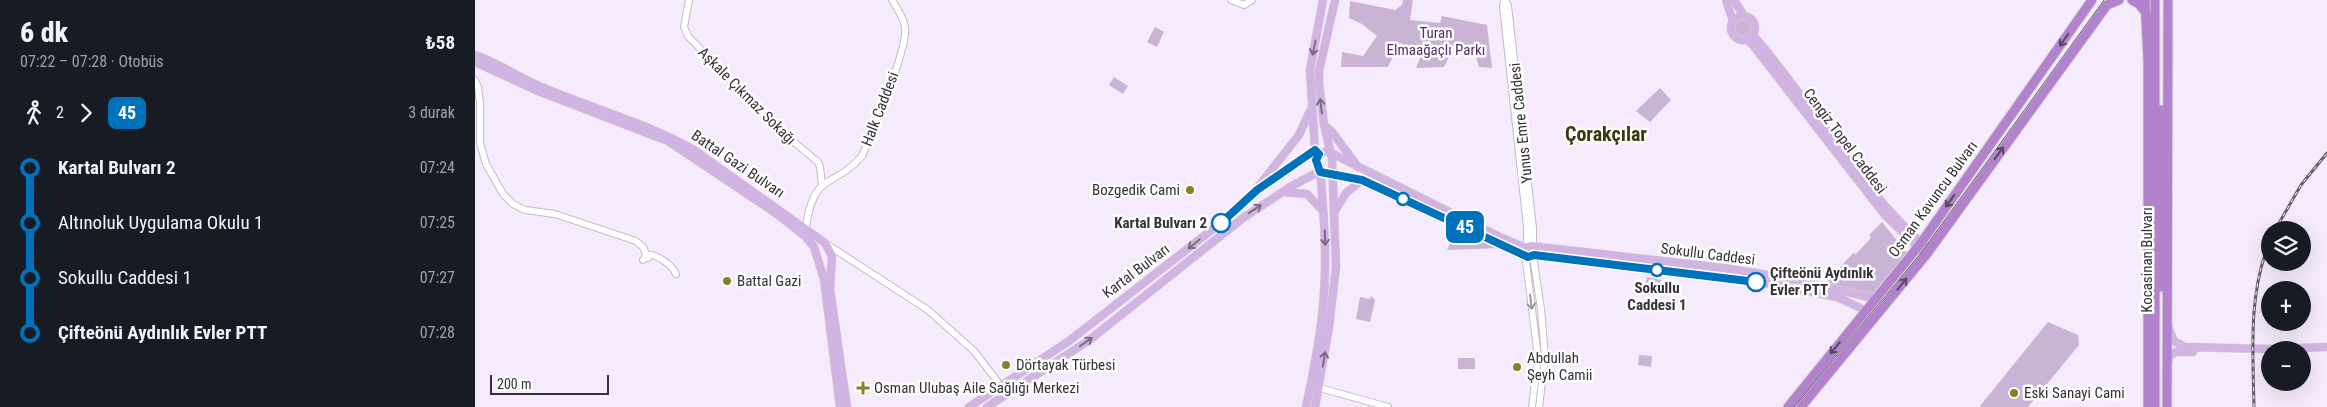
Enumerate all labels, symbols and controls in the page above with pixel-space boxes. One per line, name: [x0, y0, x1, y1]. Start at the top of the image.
text: 6 dk: [20, 16, 68, 49]
park label: Turan Elmaağaçlı Parkı: [1387, 24, 1485, 59]
text: ₺58: [426, 31, 455, 54]
one-way arrow: [2059, 33, 2069, 47]
one-way arrow: [1309, 39, 1319, 55]
street label: Aşkale Çıkmaz Sokağı: [694, 43, 800, 149]
text: 07:22 – 07:28 · Otobüs: [20, 52, 164, 71]
street label: Yunus Emre Caddesi: [1506, 62, 1536, 184]
street label: Halk Caddesi: [858, 69, 902, 149]
street label: Cengiz Topel Caddesi: [1800, 85, 1890, 197]
icon: walk: [20, 99, 48, 127]
icon: forward: [72, 99, 100, 127]
one-way arrow: [1316, 99, 1326, 115]
text: 45: [118, 102, 136, 123]
text: 2: [56, 103, 64, 122]
text: 3 durak: [408, 103, 455, 122]
district label: Çorakçılar: [1565, 122, 1647, 146]
street label: Battal Gazi Bulvarı: [688, 126, 788, 202]
street label: Osman Kavuncu Bulvarı: [1885, 137, 1981, 261]
one-way arrow: [1994, 147, 2005, 161]
text: Kartal Bulvarı 2: [58, 156, 176, 179]
text: 07:24: [420, 158, 455, 177]
place label: Bozgedik Cami: [1092, 181, 1180, 199]
marker: Bozgedik Cami: [1184, 184, 1196, 196]
unlabelled marker: [1396, 192, 1410, 206]
one-way arrow: [1945, 194, 1955, 208]
one-way arrow: [1248, 204, 1262, 214]
street label: Kocasinan Bulvarı: [2138, 207, 2156, 313]
text: Altınoluk Uygulama Okulu 1: [58, 211, 263, 234]
line badge: 45: [1443, 211, 1487, 243]
text: 07:25: [420, 213, 455, 232]
marker: Kartal Bulvarı 2: [1211, 213, 1231, 233]
place label: Kartal Bulvarı 2: [1114, 214, 1207, 232]
text: 45: [1456, 216, 1474, 237]
map controls: [2261, 221, 2311, 391]
button: layers: [2261, 221, 2311, 271]
one-way arrow: [1320, 229, 1329, 245]
one-way arrow: [1187, 239, 1200, 250]
street label: Sokullu Caddesi: [1660, 239, 1756, 269]
street label: Kartal Bulvarı: [1099, 240, 1173, 302]
marker: Sokullu Caddesi 1: [1650, 263, 1664, 277]
place label: Çifteönü Aydınlık Evler PTT: [1770, 264, 1874, 299]
text: Sokullu Caddesi 1: [58, 266, 192, 289]
text: 07:27: [420, 268, 455, 287]
place label: Battal Gazi: [737, 272, 801, 290]
marker: Çifteönü Aydınlık Evler PTT: [1746, 272, 1766, 292]
marker: Battal Gazi: [721, 275, 733, 287]
one-way arrow: [1897, 278, 1908, 291]
place label: Sokullu Caddesi 1: [1627, 279, 1687, 314]
button: +: [2261, 281, 2311, 331]
one-way arrow: [1526, 294, 1536, 310]
text: Çifteönü Aydınlık Evler PTT: [58, 321, 267, 344]
text: 07:28: [420, 323, 455, 342]
one-way arrow: [1079, 337, 1093, 347]
button: −: [2261, 341, 2311, 391]
one-way arrow: [1830, 342, 1841, 355]
place label: Abdullah Şeyh Camii: [1527, 349, 1593, 384]
one-way arrow: [1320, 352, 1330, 368]
place label: Dörtayak Türbesi: [1016, 356, 1115, 374]
marker: Dörtayak Türbesi: [1000, 359, 1012, 371]
marker: Abdullah Şeyh Camii: [1511, 361, 1523, 373]
scale bar: [490, 372, 609, 395]
text: 200 m: [497, 376, 532, 392]
place label: Osman Ulubaş Aile Sağlığı Merkezi: [874, 379, 1079, 397]
marker: Osman Ulubaş Aile Sağlığı Merkezi: [856, 381, 870, 395]
place label: Eski Sanayi Cami: [2024, 384, 2125, 402]
marker: Eski Sanayi Cami: [2008, 387, 2020, 399]

